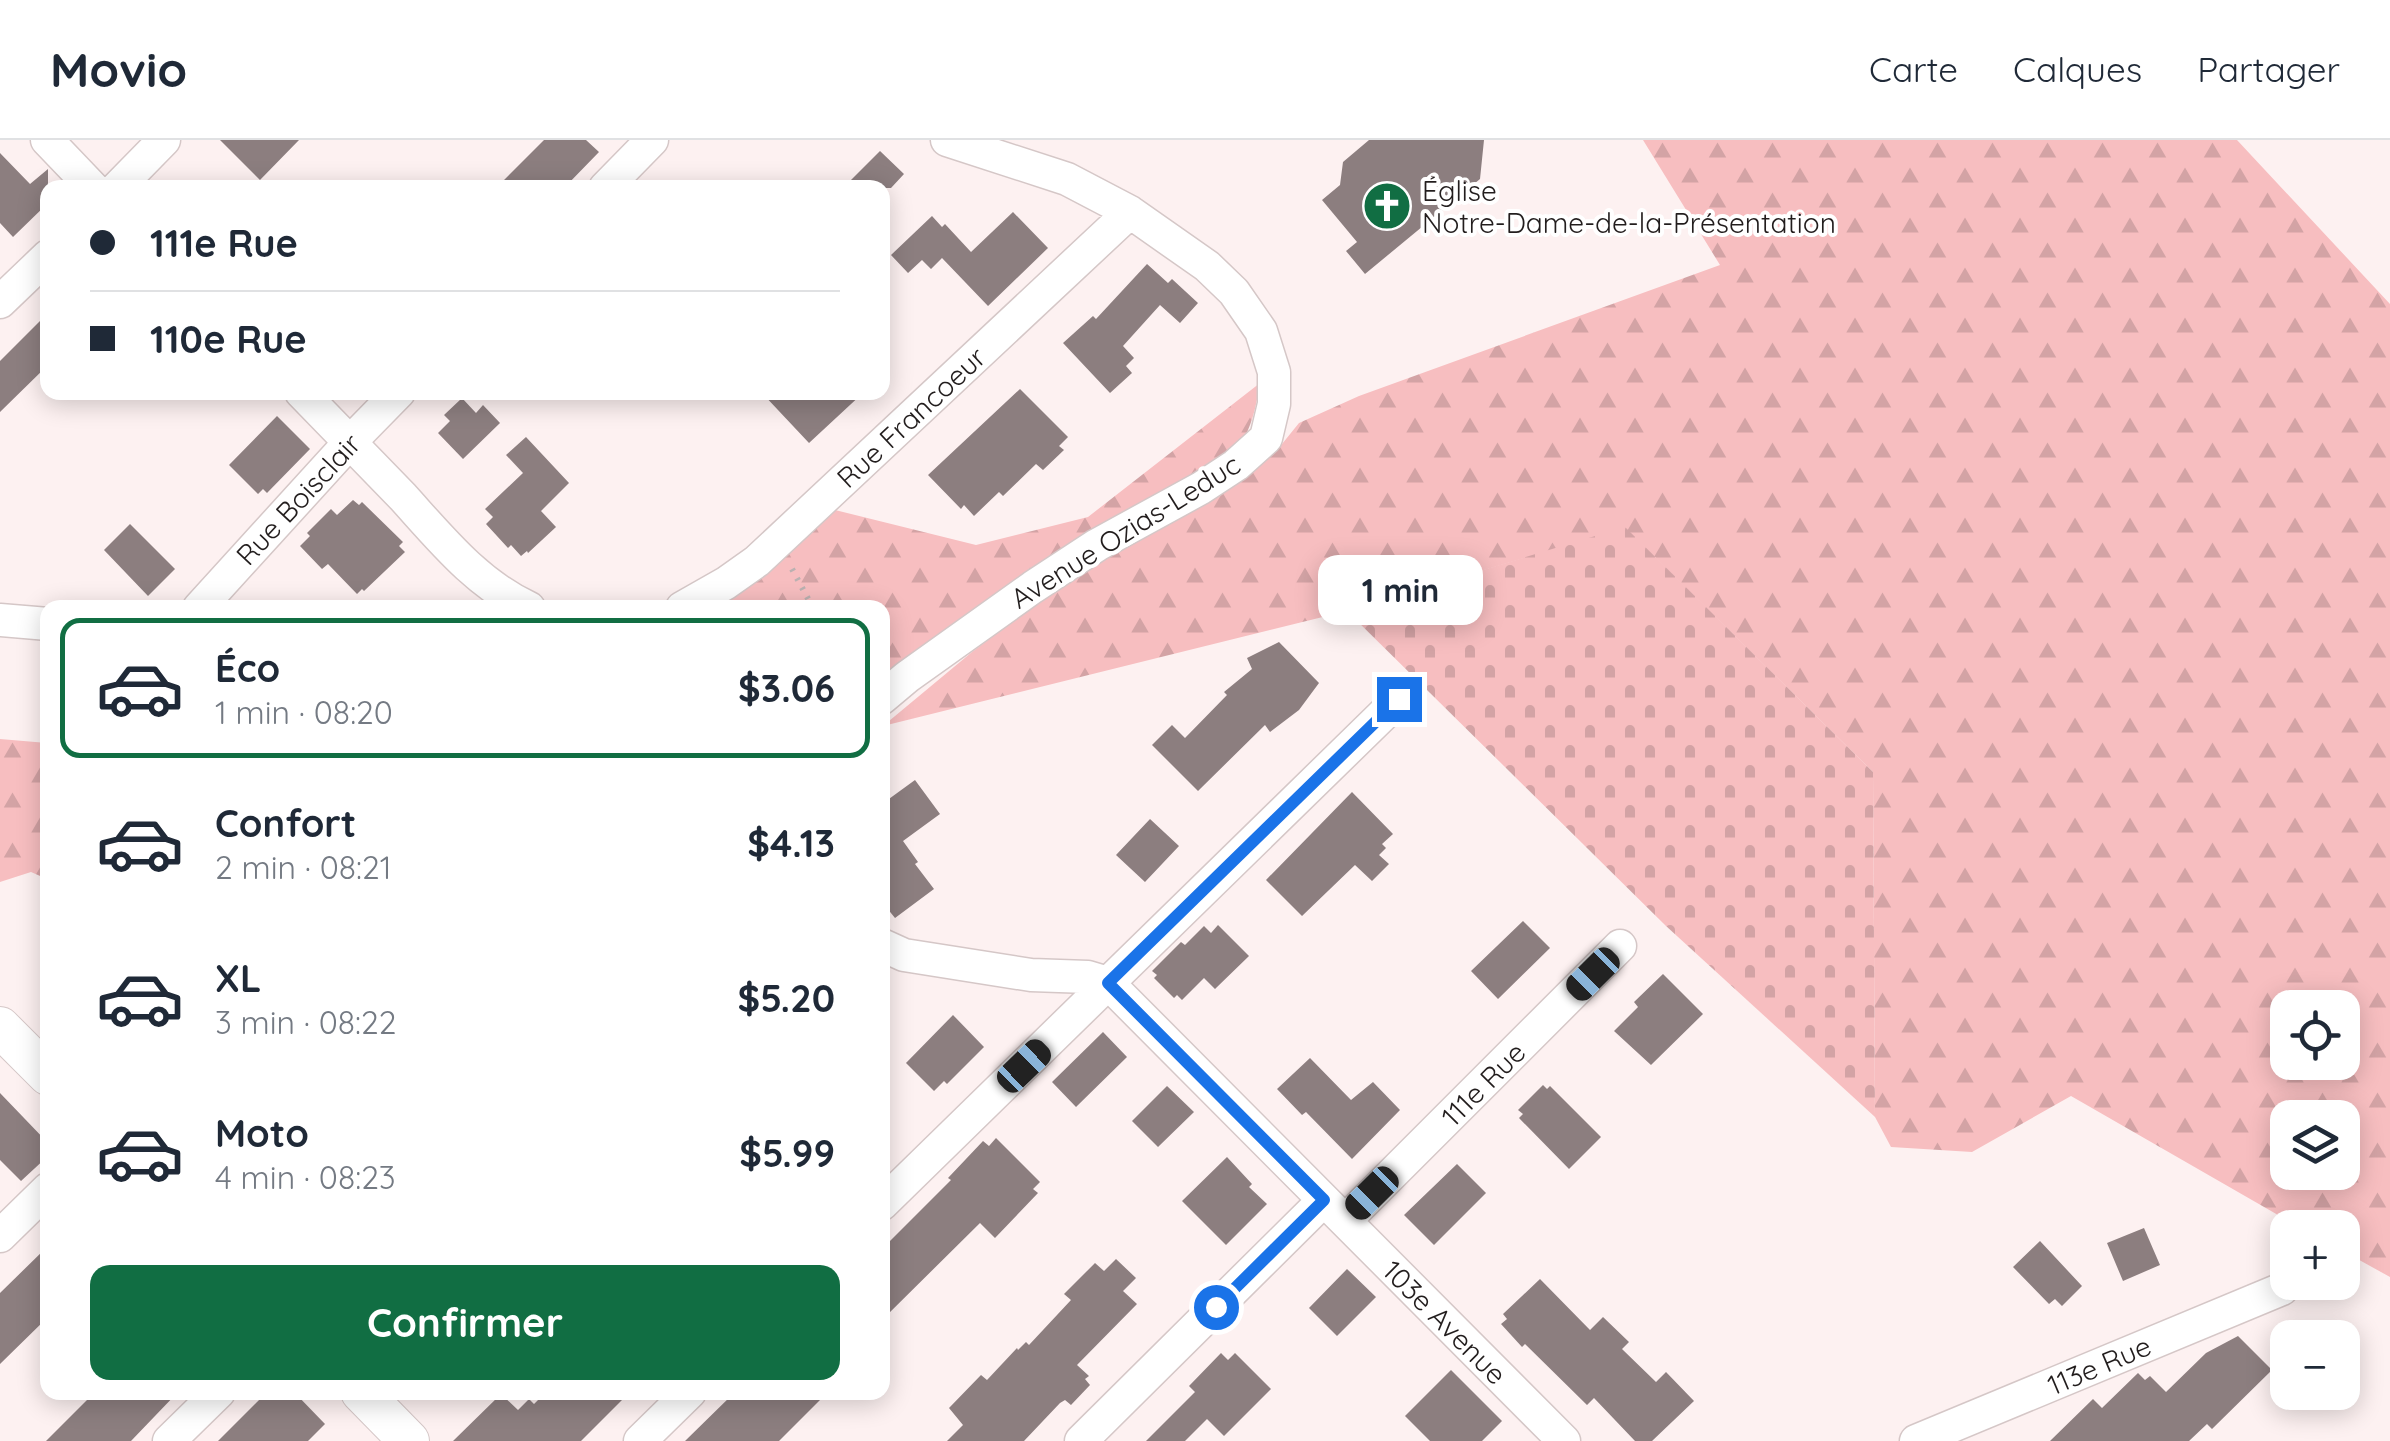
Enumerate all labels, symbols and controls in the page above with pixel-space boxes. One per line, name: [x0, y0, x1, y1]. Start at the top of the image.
text: Movio: [50, 39, 187, 99]
text: Carte: [1869, 47, 1958, 91]
text: Calques: [2013, 47, 2142, 91]
text: Partager: [2197, 47, 2340, 91]
place label: Église Notre-Dame-de-la-Présentation: [1422, 173, 1836, 240]
church icon: Église Notre-Dame-de-la-Présentation: [1361, 180, 1413, 232]
text: 111e Rue: [150, 219, 298, 267]
text: 110e Rue: [150, 315, 307, 363]
street label: Rue Francoeur: [829, 339, 993, 495]
street label: Rue Boisclair: [228, 426, 368, 572]
street label: Avenue Ozias-Leduc: [1004, 446, 1246, 616]
callout: 1 min: [1316, 554, 1482, 624]
text: 1 min: [1362, 570, 1439, 610]
icon: car: [95, 643, 185, 733]
text: Éco: [215, 644, 280, 692]
text: $3.06: [738, 664, 835, 712]
route end: [1377, 677, 1422, 722]
text: 1 min · 08:20: [215, 692, 393, 732]
icon: car: [95, 798, 185, 888]
text: Confort: [215, 799, 356, 847]
text: $4.13: [747, 819, 835, 867]
text: 2 min · 08:21: [215, 847, 392, 887]
car: [1561, 942, 1625, 1006]
icon: car: [95, 953, 185, 1043]
text: XL: [215, 954, 261, 1002]
text: $5.20: [738, 974, 835, 1022]
map controls: [2270, 990, 2360, 1410]
button: locate: [2270, 990, 2360, 1080]
text: 3 min · 08:22: [215, 1002, 397, 1042]
car: [992, 1034, 1056, 1098]
street label: 111e Rue: [1434, 1035, 1532, 1133]
button: layers: [2270, 1100, 2360, 1190]
icon: car: [95, 1108, 185, 1198]
text: Moto: [215, 1109, 309, 1157]
text: $5.99: [739, 1129, 835, 1177]
text: 4 min · 08:23: [215, 1157, 396, 1197]
car: [1340, 1161, 1404, 1225]
button: +: [2270, 1210, 2360, 1300]
street label: 103e Avenue: [1376, 1253, 1514, 1391]
button: Confirmer: [90, 1265, 840, 1380]
route start: [1194, 1285, 1239, 1330]
button: −: [2270, 1320, 2360, 1410]
street label: 113e Rue: [2042, 1328, 2156, 1402]

